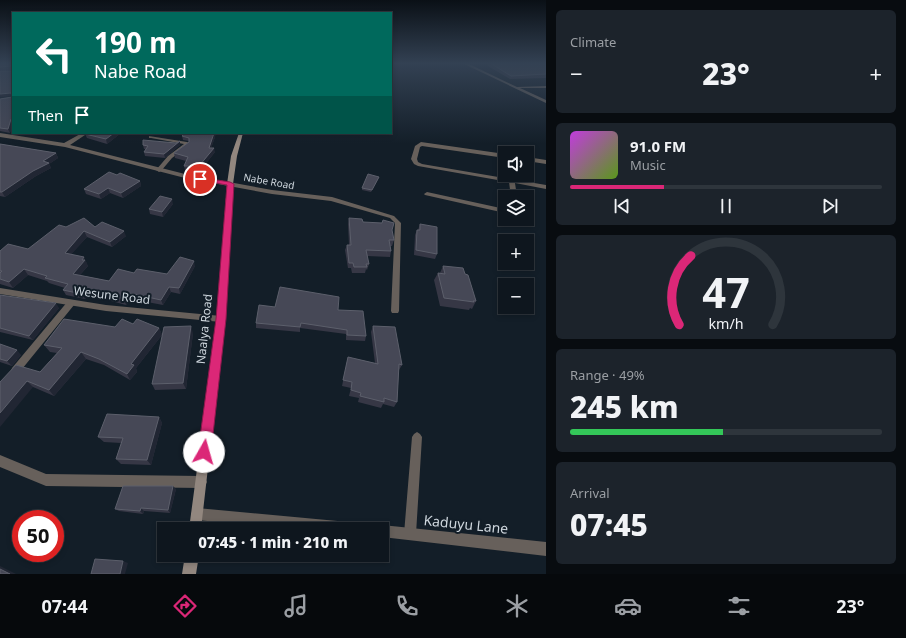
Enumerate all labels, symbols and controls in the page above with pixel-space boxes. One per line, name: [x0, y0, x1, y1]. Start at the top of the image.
text: 190 m: [94, 23, 177, 61]
icon: left: [28, 28, 80, 80]
text: Climate: [570, 33, 616, 51]
text: 23°: [702, 53, 750, 94]
text: −: [570, 58, 583, 88]
text: +: [869, 58, 882, 88]
text: Nabe Road: [94, 59, 187, 83]
icon: arrive: [71, 104, 93, 126]
text: Then: [28, 105, 63, 125]
text: 91.0 FM: [630, 136, 686, 156]
map controls: [498, 146, 534, 314]
button: sound: [498, 146, 534, 182]
text: Music: [630, 156, 666, 174]
pin: [183, 162, 217, 196]
icon: arrive: [189, 168, 211, 190]
street label: Nabe Road: [242, 170, 296, 192]
button: layers: [498, 190, 534, 226]
icon: previous: [611, 195, 633, 217]
icon: pause: [715, 195, 737, 217]
icon: next: [819, 195, 841, 217]
button: +: [498, 234, 534, 270]
text: 47: [702, 264, 750, 320]
button: −: [498, 278, 534, 314]
street label: Wesune Road: [73, 282, 151, 308]
street label: Naalya Road: [192, 293, 216, 365]
text: km/h: [708, 314, 744, 333]
text: Range · 49%: [570, 366, 645, 384]
text: 245 km: [570, 386, 679, 427]
position arrow: [183, 431, 225, 473]
text: Arrival: [570, 484, 610, 502]
text: 07:45: [570, 504, 648, 545]
speed limit sign: 50: [12, 510, 64, 562]
street label: Kaduyu Lane: [423, 510, 509, 538]
text: 07:45 · 1 min · 210 m: [198, 532, 348, 552]
icon: directions: [171, 592, 199, 620]
icon: music: [282, 592, 310, 620]
icon: phone: [393, 592, 421, 620]
icon: climate: [503, 592, 531, 620]
icon: car: [614, 592, 642, 620]
icon: filters: [725, 592, 753, 620]
text: 07:44: [41, 594, 88, 618]
text: 23°: [836, 594, 865, 618]

